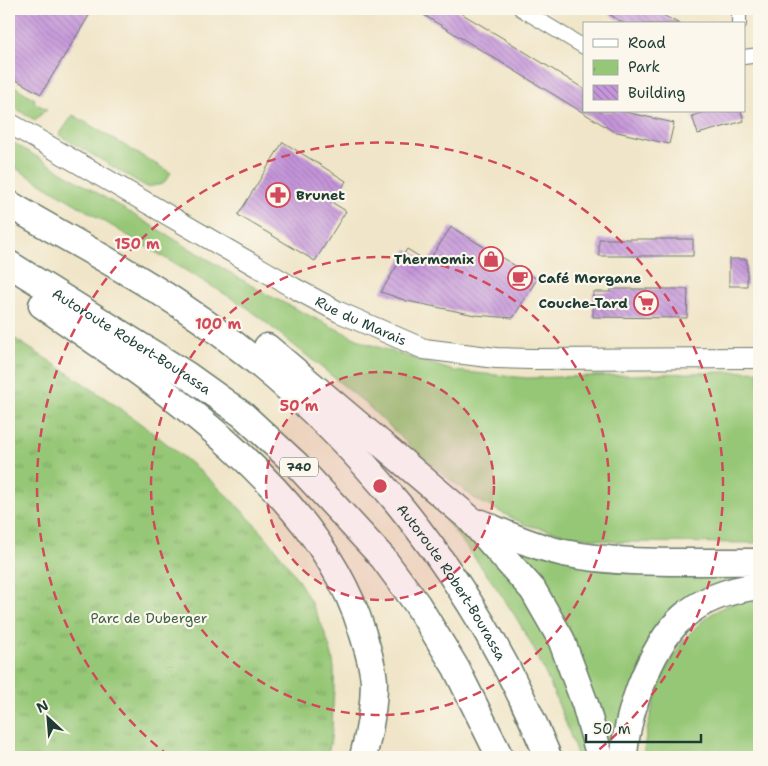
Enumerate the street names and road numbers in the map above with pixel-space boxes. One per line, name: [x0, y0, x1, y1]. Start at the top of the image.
street label: Autoroute Robert-Bourassa: [49, 284, 215, 399]
street label: Rue du Marais: [312, 292, 410, 349]
road number: 740: [280, 458, 318, 477]
street label: Autoroute Robert-Bourassa: [393, 500, 510, 664]

